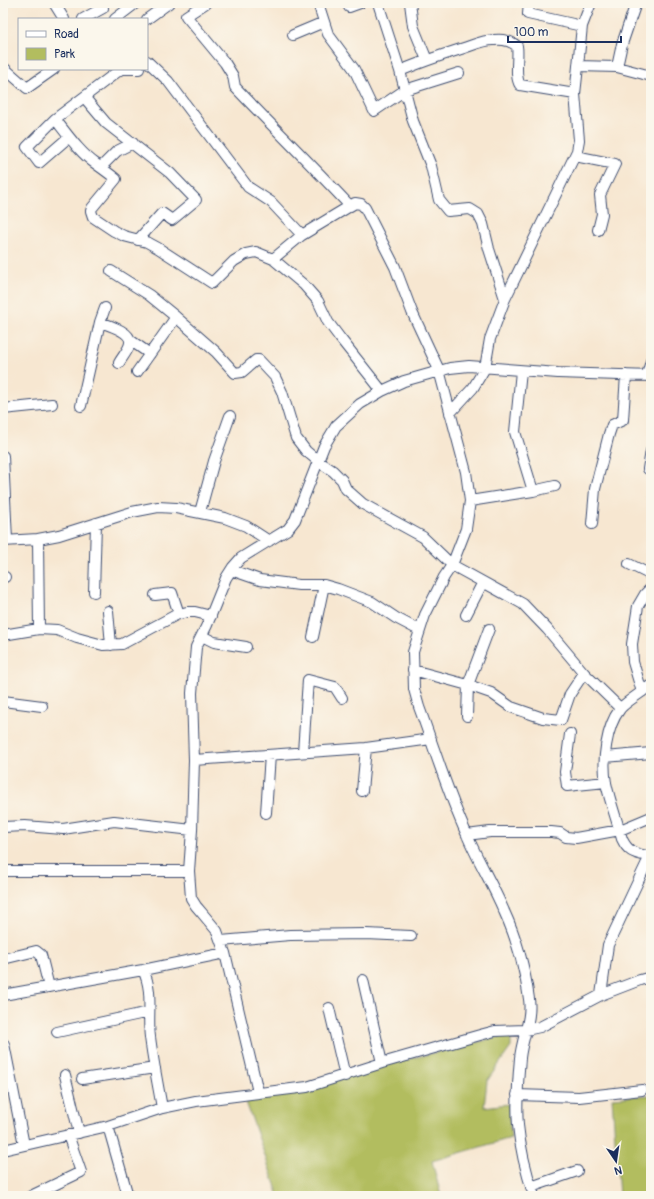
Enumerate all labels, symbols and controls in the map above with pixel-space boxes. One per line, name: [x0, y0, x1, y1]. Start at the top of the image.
legend: [18, 18, 148, 70]
scale bar: [508, 18, 621, 44]
text: 100 m: [514, 25, 549, 40]
text: Road: [54, 27, 79, 42]
text: Park: [54, 47, 75, 62]
north arrow: [596, 1141, 636, 1181]
text: N: [613, 1163, 623, 1178]

